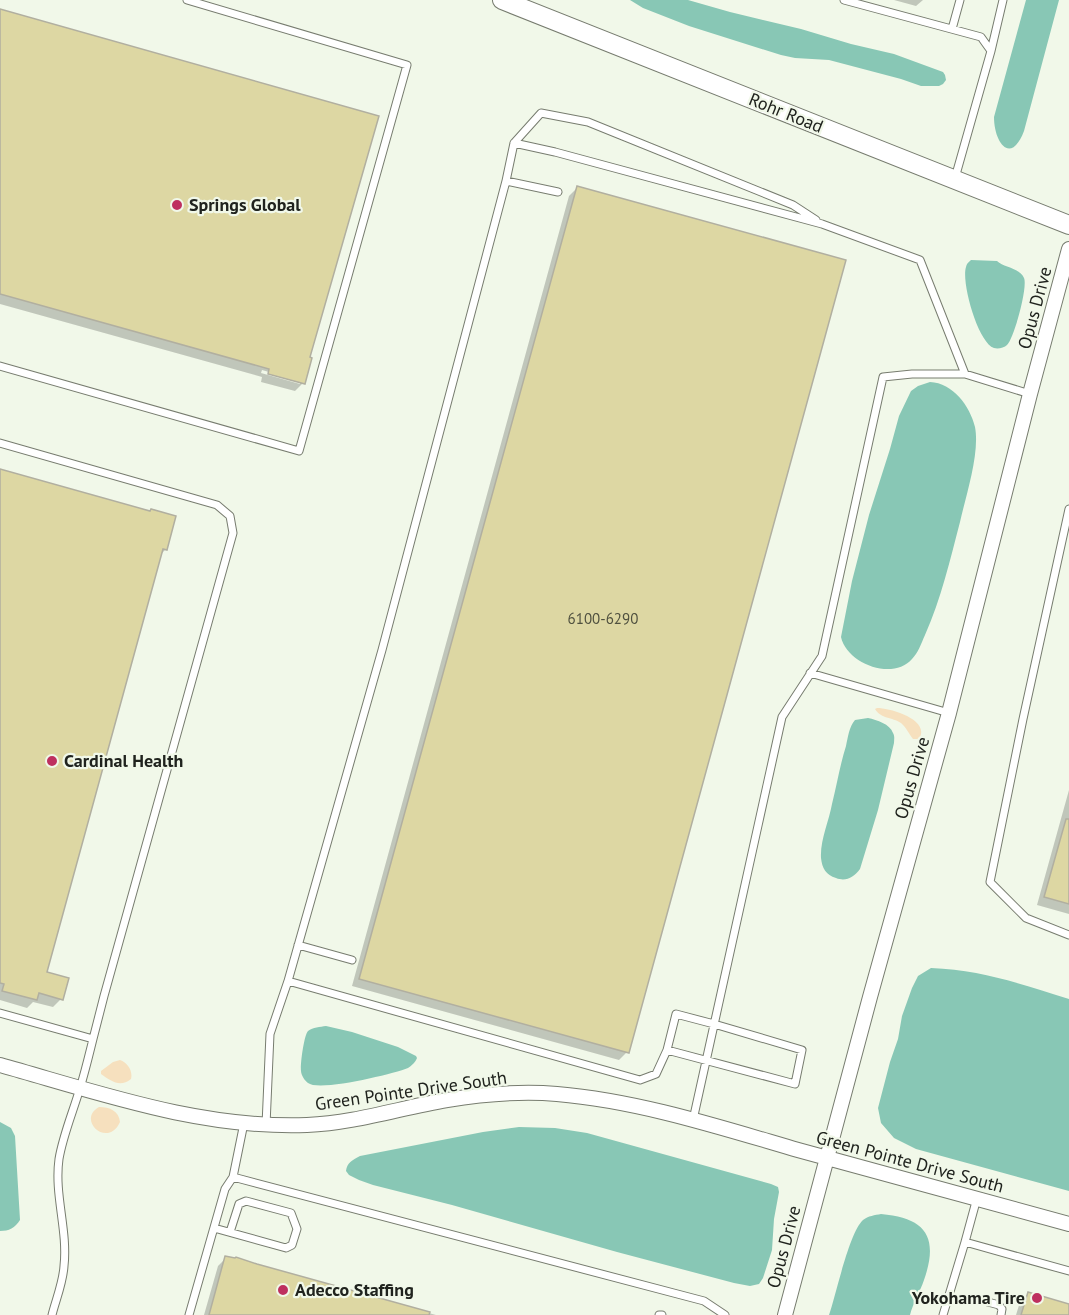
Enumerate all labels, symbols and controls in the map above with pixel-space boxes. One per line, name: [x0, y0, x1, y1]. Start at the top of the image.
street label: Rohr Road: [746, 87, 827, 138]
place label: Springs Global: [189, 193, 301, 216]
marker: Springs Global: [170, 198, 184, 212]
street label: Opus Drive: [1012, 264, 1057, 352]
house number: 6100-6290: [568, 609, 638, 628]
street label: Opus Drive: [889, 734, 934, 822]
place label: Cardinal Health: [64, 749, 183, 772]
marker: Cardinal Health: [45, 754, 59, 768]
street label: Green Pointe Drive South: [314, 1066, 508, 1115]
street label: Green Pointe Drive South: [814, 1125, 1007, 1198]
street label: Opus Drive: [761, 1203, 806, 1291]
place label: Adecco Staffing: [295, 1278, 414, 1301]
marker: Adecco Staffing: [276, 1283, 290, 1297]
place label: Yokohama Tire: [911, 1286, 1025, 1309]
marker: Yokohama Tire: [1030, 1291, 1044, 1305]

